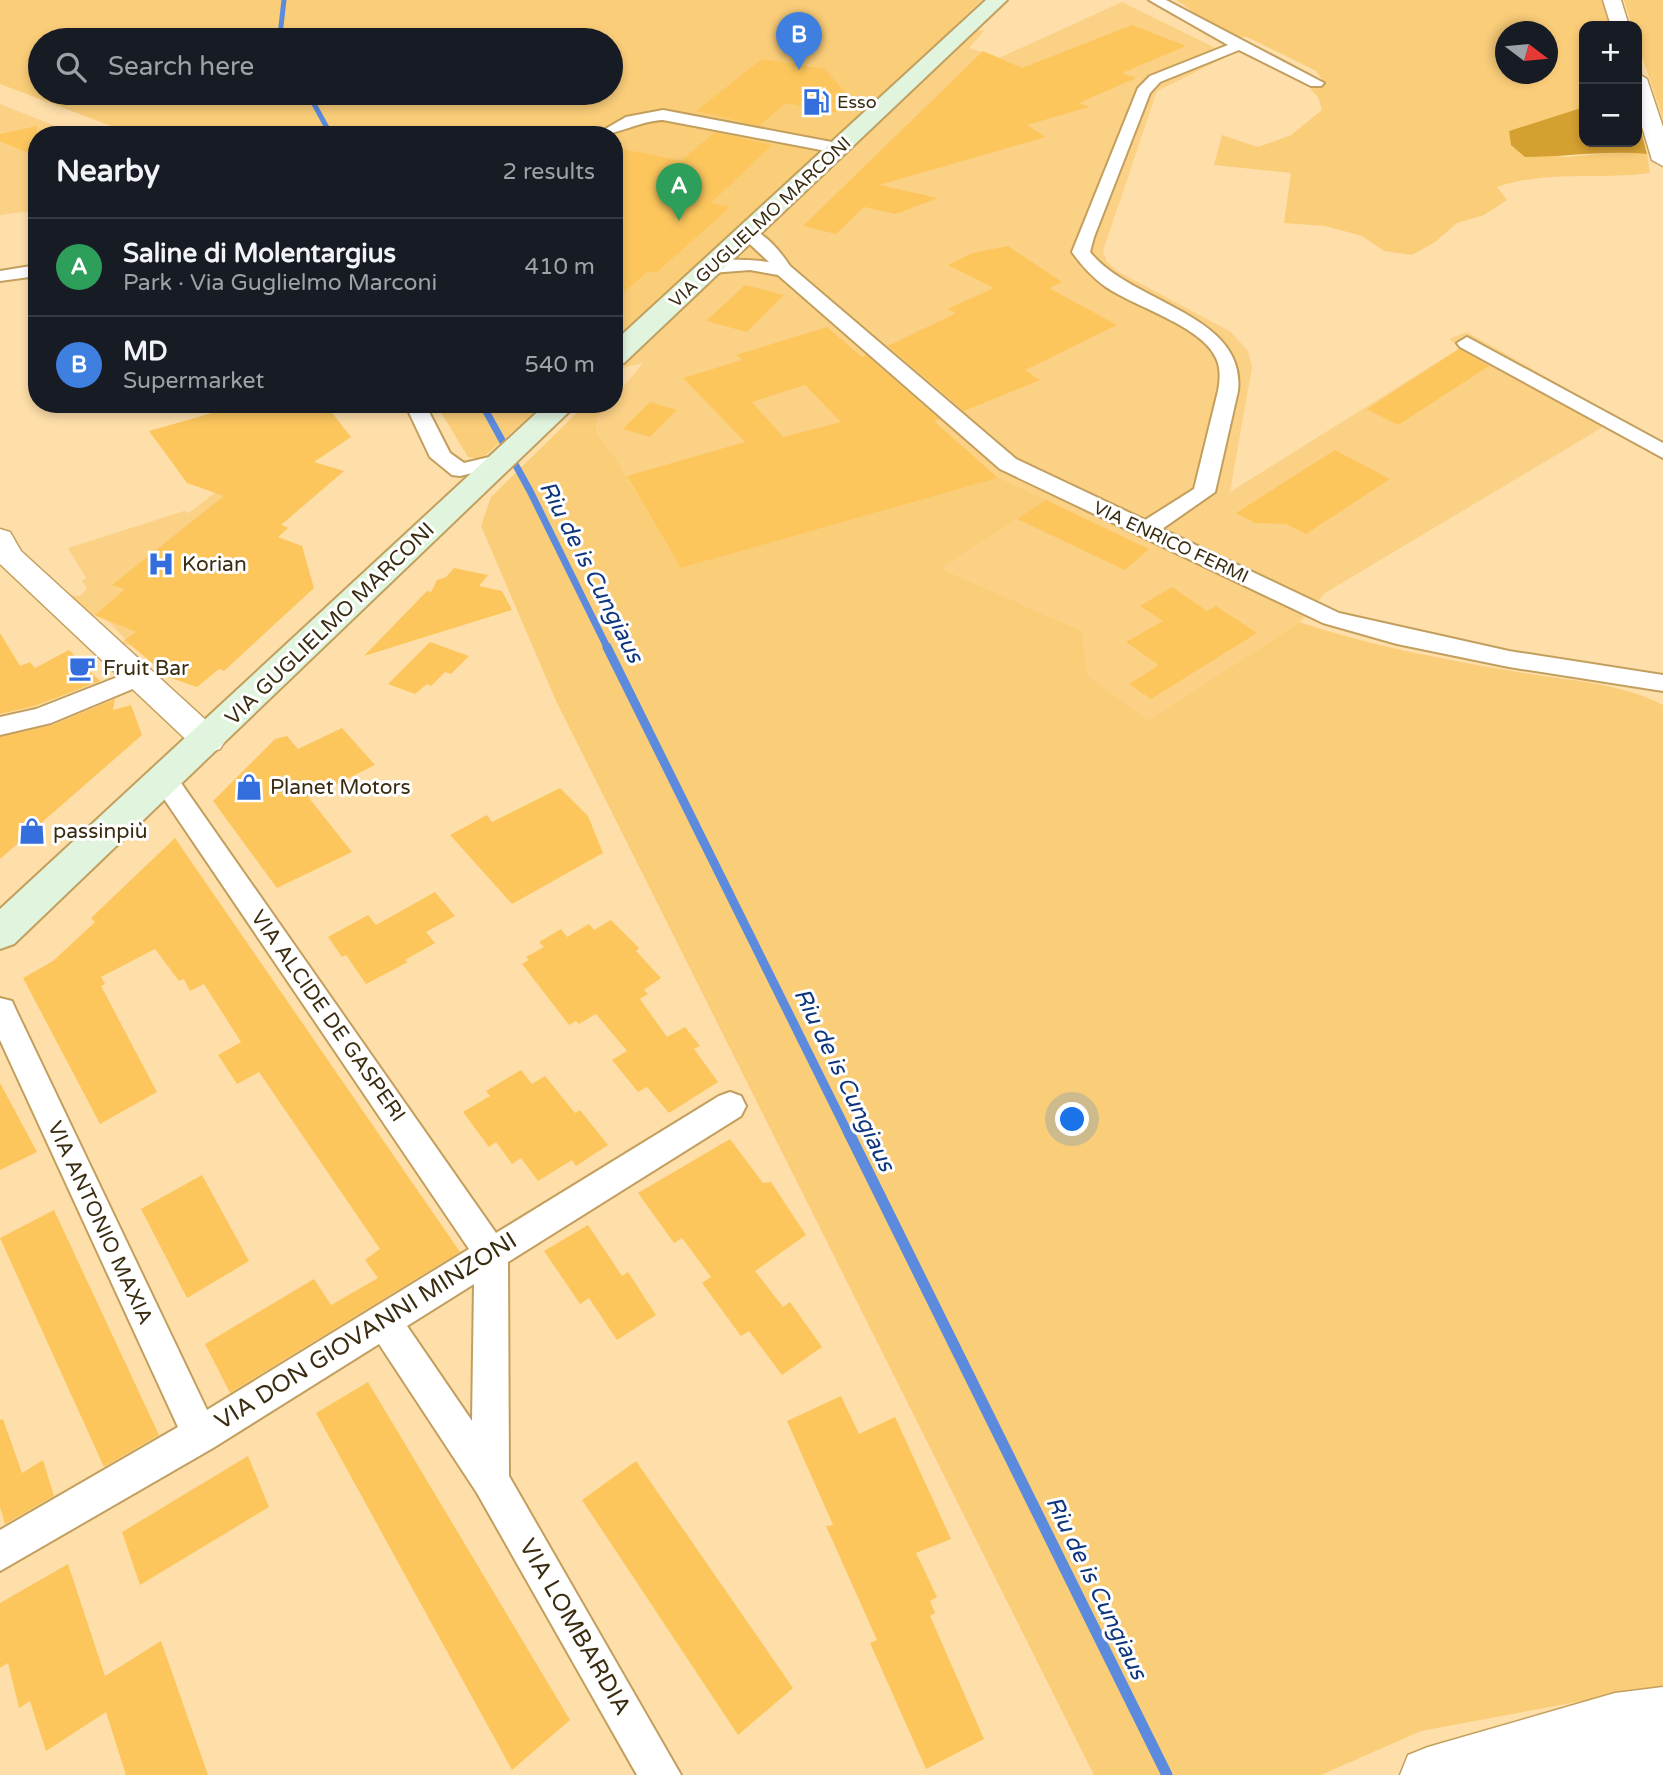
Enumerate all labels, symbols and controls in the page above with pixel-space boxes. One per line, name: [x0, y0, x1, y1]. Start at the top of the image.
pin: B: [776, 12, 822, 70]
north arrow: [1495, 21, 1558, 84]
map controls: [1579, 21, 1642, 147]
button: +: [1579, 21, 1642, 84]
search box: [28, 28, 623, 105]
icon: search: [52, 48, 90, 86]
text: Search here: [108, 51, 254, 82]
button: −: [1579, 84, 1642, 147]
fuel station icon: Esso: [801, 87, 831, 117]
place label: Esso: [837, 91, 877, 113]
street label: VIA GUGLIELMO MARCONI: [665, 132, 855, 312]
text: Nearby: [56, 153, 160, 190]
text: 2 results: [502, 158, 595, 186]
pin: A: [656, 163, 702, 221]
text: Saline di Molentargius: [123, 238, 396, 269]
text: A: [70, 253, 88, 281]
text: 410 m: [525, 253, 595, 281]
text: Park · Via Guglielmo Marconi: [123, 269, 437, 297]
text: MD: [123, 336, 168, 367]
text: B: [71, 351, 87, 379]
text: 540 m: [525, 351, 595, 379]
text: Supermarket: [123, 367, 264, 395]
water label: Riu de is Cungiaus: [533, 476, 650, 669]
street label: VIA ENRICO FERMI: [1090, 496, 1252, 588]
street label: VIA GUGLIELMO MARCONI: [220, 517, 440, 731]
hospital icon: Korian: [146, 549, 176, 579]
place label: Korian: [182, 552, 247, 577]
cafe icon: Fruit Bar: [67, 653, 97, 683]
place label: Fruit Bar: [103, 656, 189, 681]
shop icon: Planet Motors: [234, 772, 264, 802]
place label: Planet Motors: [270, 775, 411, 800]
shop icon: passinpiù: [17, 816, 47, 846]
place label: passinpiù: [53, 819, 148, 844]
street label: VIA ALCIDE DE GASPERI: [245, 906, 411, 1126]
water label: Riu de is Cungiaus: [788, 984, 901, 1178]
your location: [1055, 1102, 1089, 1136]
street label: VIA ANTONIO MAXIA: [42, 1118, 158, 1328]
street label: VIA DON GIOVANNI MINZONI: [210, 1226, 522, 1436]
water label: Riu de is Cungiaus: [1040, 1492, 1153, 1686]
street label: VIA LOMBARDIA: [513, 1534, 637, 1720]

